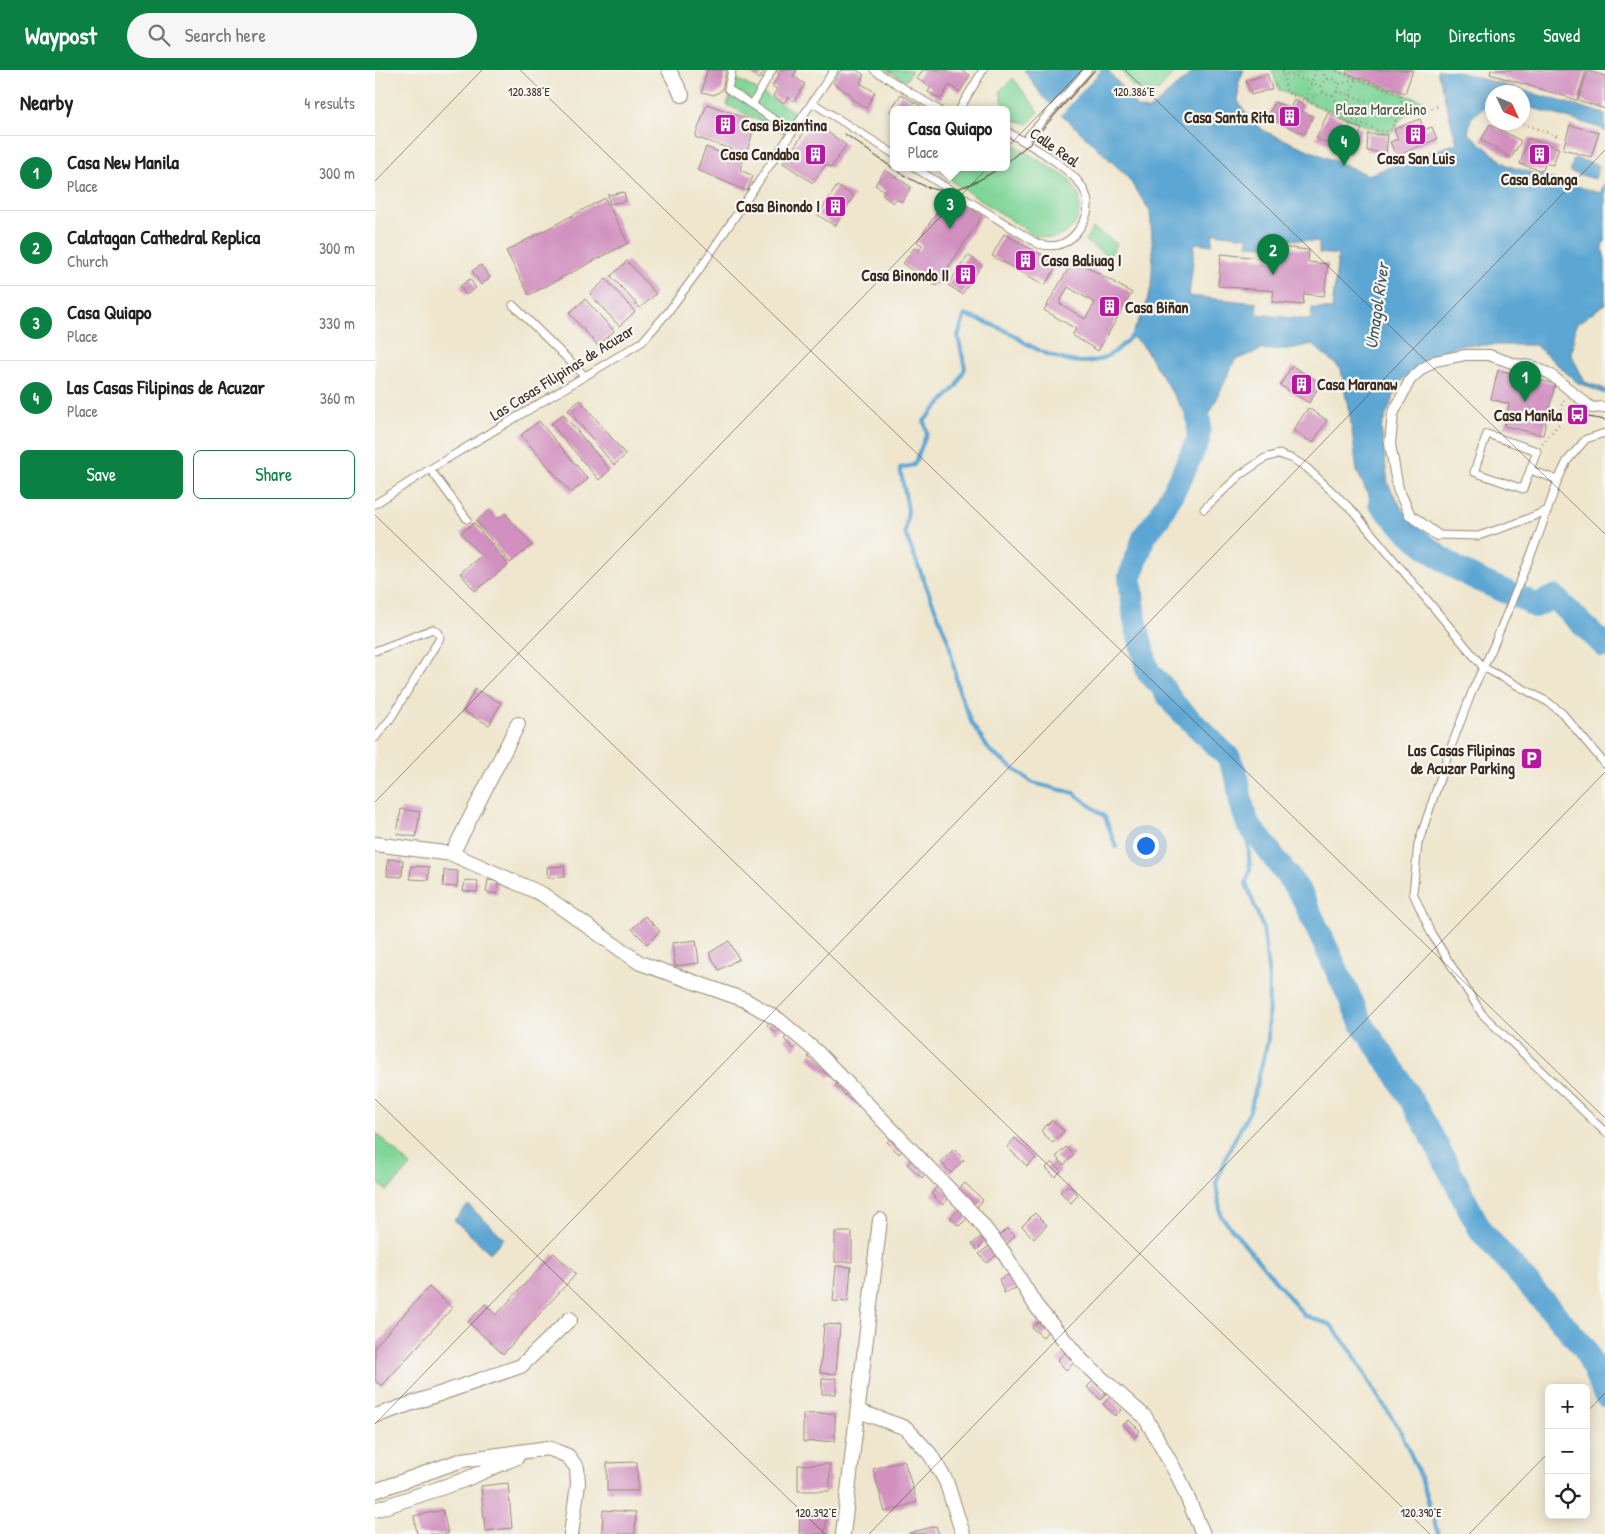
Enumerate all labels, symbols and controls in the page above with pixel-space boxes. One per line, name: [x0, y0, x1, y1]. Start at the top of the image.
search box: [127, 13, 477, 58]
text: Waypost: [25, 19, 97, 51]
icon: search: [145, 21, 173, 49]
text: Search here: [185, 22, 266, 48]
text: Map: [1396, 23, 1421, 48]
text: Directions: [1449, 23, 1515, 48]
text: Saved: [1543, 23, 1580, 48]
text: 120.388°E: [508, 83, 551, 100]
text: 120.386°E: [1113, 83, 1155, 100]
north arrow: [1485, 85, 1530, 130]
text: Nearby: [20, 88, 73, 117]
text: 4 results: [304, 92, 355, 114]
park label: Plaza Marcelino: [1335, 98, 1427, 120]
building icon: Casa Santa Rita: [1278, 105, 1302, 129]
popup: [890, 106, 1010, 171]
place label: Casa Santa Rita: [1184, 106, 1275, 128]
building icon: Casa Bizantina: [713, 113, 737, 137]
place label: Casa Bizantina: [741, 114, 828, 136]
text: Casa Quiapo: [908, 115, 992, 141]
street label: Calle Real: [1026, 122, 1085, 173]
building icon: Casa San Luis: [1404, 122, 1428, 146]
pin: 4: [1328, 125, 1360, 166]
text: Place: [908, 141, 939, 163]
building icon: Casa Candaba: [803, 142, 827, 166]
place label: Casa Candaba: [720, 143, 800, 165]
building icon: Casa Balanga: [1527, 143, 1551, 167]
place label: Casa San Luis: [1377, 147, 1456, 169]
text: Casa New Manila: [67, 149, 179, 175]
text: 1: [33, 162, 39, 184]
text: 300 m: [319, 162, 355, 184]
place label: Casa Balanga: [1501, 168, 1578, 191]
text: Place: [67, 175, 98, 197]
pin: 3: [934, 188, 966, 229]
building icon: Casa Binondo I: [824, 194, 848, 218]
place label: Casa Binondo I: [736, 195, 820, 217]
text: Calatagan Cathedral Replica: [67, 224, 260, 250]
pin: 2: [1257, 234, 1289, 275]
text: 2: [32, 237, 40, 259]
text: 300 m: [319, 237, 355, 259]
building icon: Casa Baliuag I: [1013, 248, 1037, 272]
place label: Casa Baliuag I: [1041, 249, 1122, 272]
text: Church: [67, 250, 108, 272]
water label: Umagol River: [1358, 259, 1395, 351]
building icon: Casa Binondo II: [953, 263, 977, 287]
place label: Casa Binondo II: [861, 264, 949, 286]
building icon: Casa Biñan: [1097, 295, 1121, 319]
place label: Casa Biñan: [1125, 296, 1189, 318]
text: Casa Quiapo: [67, 299, 152, 325]
text: 3: [32, 312, 40, 334]
text: 330 m: [319, 312, 355, 334]
street label: Las Casas Filipinas de Acuzar: [486, 319, 638, 425]
text: Place: [67, 325, 98, 347]
pin: 1: [1509, 361, 1541, 402]
building icon: Casa Maranaw: [1289, 372, 1313, 396]
place label: Casa Maranaw: [1317, 373, 1398, 395]
text: Las Casas Filipinas de Acuzar: [67, 374, 265, 400]
text: 4: [33, 387, 39, 409]
text: 360 m: [320, 387, 355, 409]
text: Place: [67, 400, 98, 422]
bus stop icon: Casa Manila: [1566, 403, 1590, 427]
place label: Casa Manila: [1494, 404, 1563, 426]
button: Save: [20, 450, 183, 499]
button: Share: [193, 450, 355, 499]
place label: Las Casas Filipinas de Acuzar Parking: [1408, 739, 1516, 780]
parking icon: Las Casas Filipinas de Acuzar Parking: [1519, 747, 1543, 771]
your location: [1133, 833, 1159, 859]
map controls: [1545, 1384, 1590, 1519]
button: +: [1545, 1384, 1590, 1429]
button: −: [1545, 1429, 1590, 1474]
button: locate: [1545, 1474, 1590, 1519]
text: 120.392°E: [795, 1504, 837, 1521]
text: 120.390°E: [1400, 1504, 1442, 1521]

